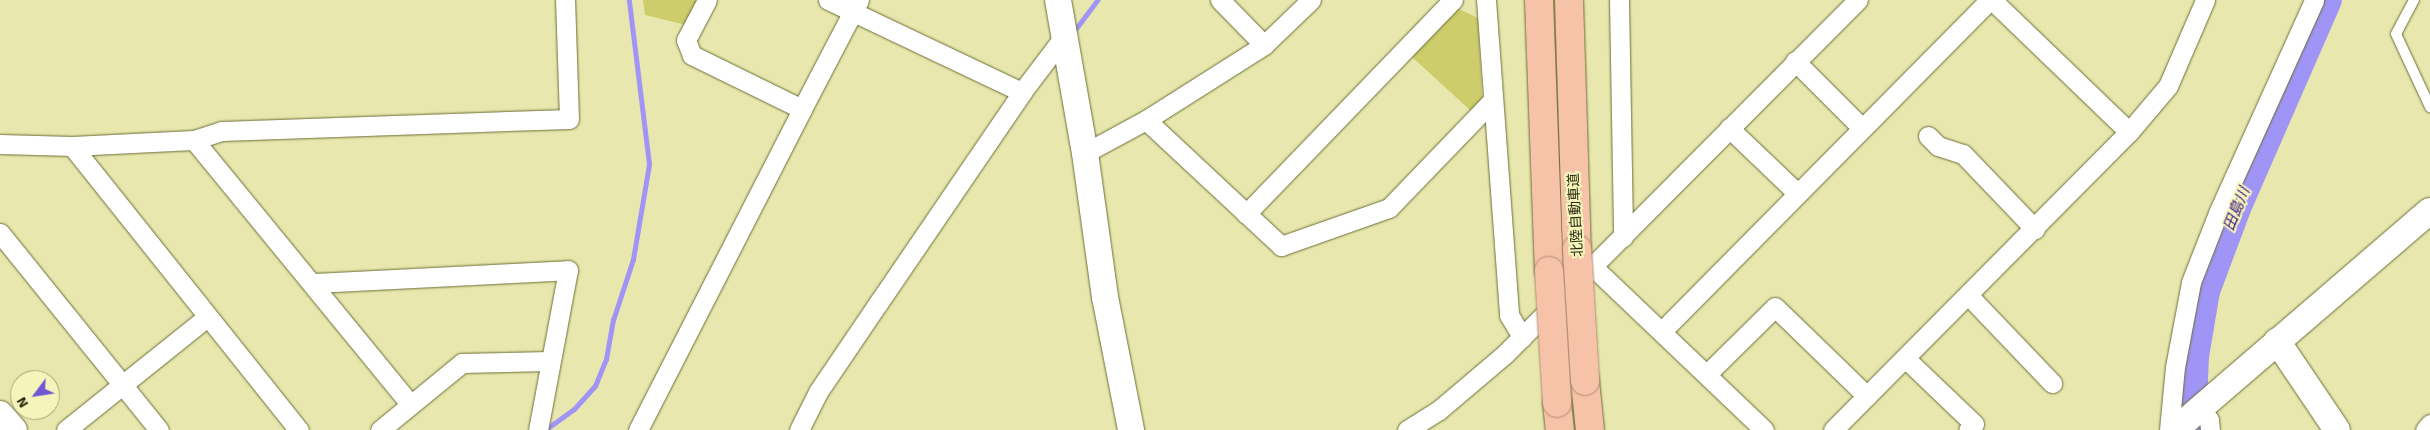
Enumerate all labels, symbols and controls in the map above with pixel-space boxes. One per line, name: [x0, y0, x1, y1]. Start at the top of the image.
street label: 北陸自動車道: [1565, 173, 1587, 257]
water label: 田島川: [2220, 185, 2254, 233]
north arrow: [10, 370, 60, 420]
text: N: [13, 394, 32, 411]

